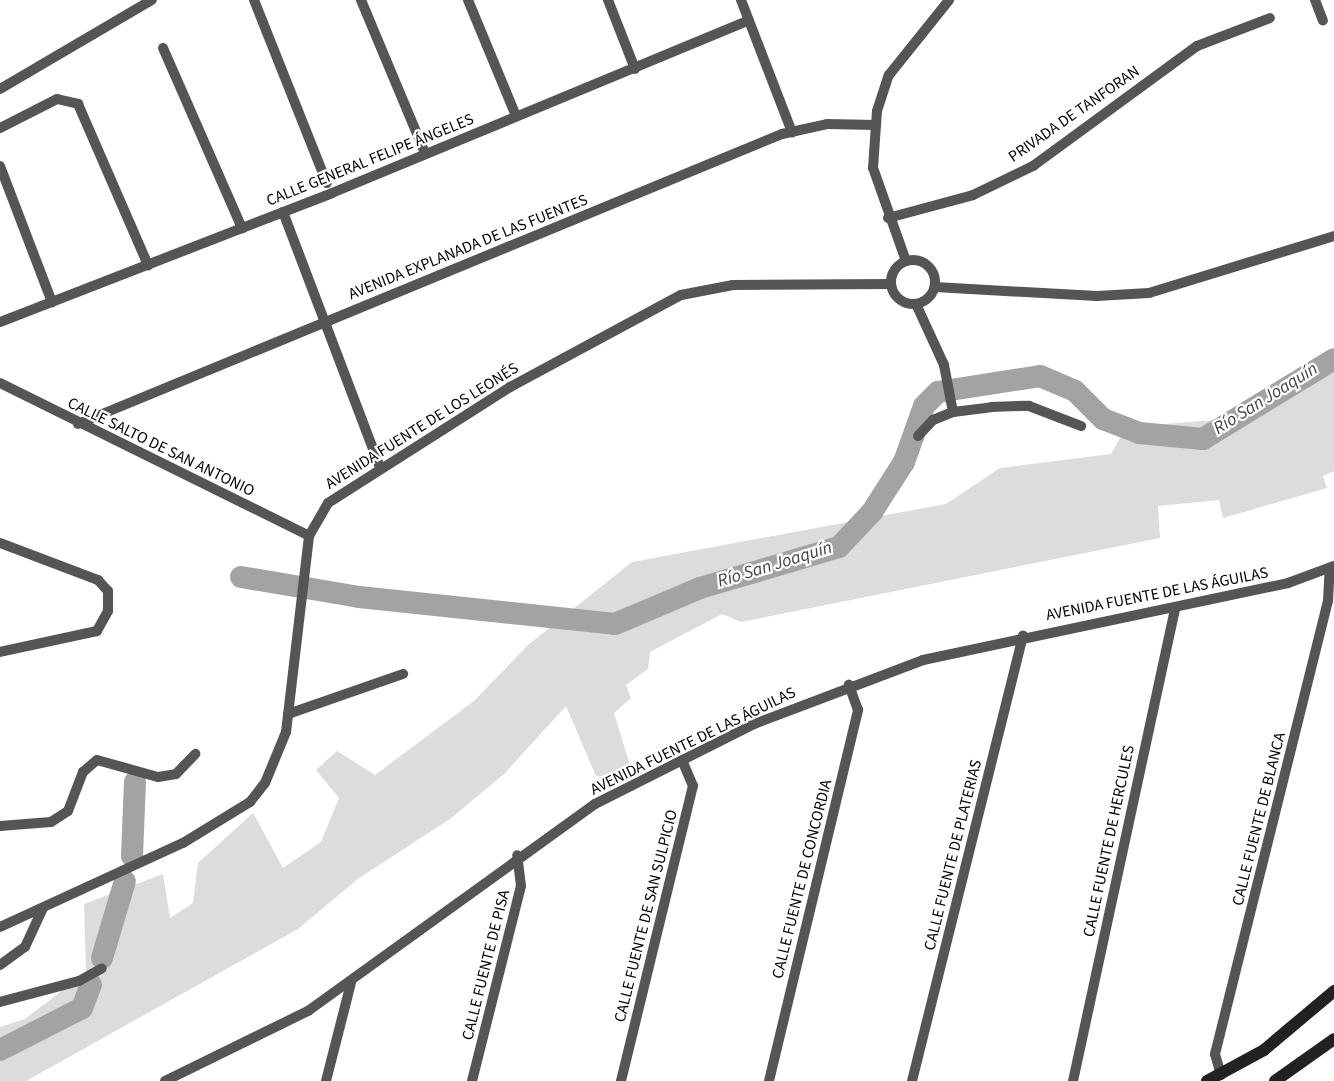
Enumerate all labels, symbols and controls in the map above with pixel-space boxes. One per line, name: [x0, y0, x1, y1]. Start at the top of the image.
street label: PRIVADA DE TANFORAN: [1005, 62, 1143, 166]
street label: CALLE GENERAL FELIPE ÁNGELES: [264, 110, 476, 210]
street label: AVENIDA EXPLANADA DE LAS FUENTES: [346, 190, 590, 304]
water label: Río San Joaquín: [1210, 358, 1322, 440]
street label: AVENIDA FUENTE DE LOS LEONÉS: [322, 359, 522, 493]
street label: CALLE SALTO DE SAN ANTONIO: [64, 393, 258, 501]
water label: Río San Joaquín: [715, 537, 835, 593]
street label: AVENIDA FUENTE DE LAS ÁGUILAS: [1044, 563, 1270, 625]
street label: AVENIDA FUENTE DE LAS ÁGUILAS: [587, 683, 799, 799]
street label: CALLE FUENTE DE BLANCA: [1228, 730, 1290, 908]
street label: CALLE FUENTE DE HERCULES: [1079, 743, 1139, 939]
street label: CALLE FUENTE DE PLATERIAS: [920, 758, 986, 952]
street label: CALLE FUENTE DE CONCORDIA: [768, 777, 836, 981]
street label: CALLE FUENTE DE SAN SULPICIO: [610, 808, 682, 1024]
street label: CALLE FUENTE DE PISA: [458, 888, 514, 1042]

